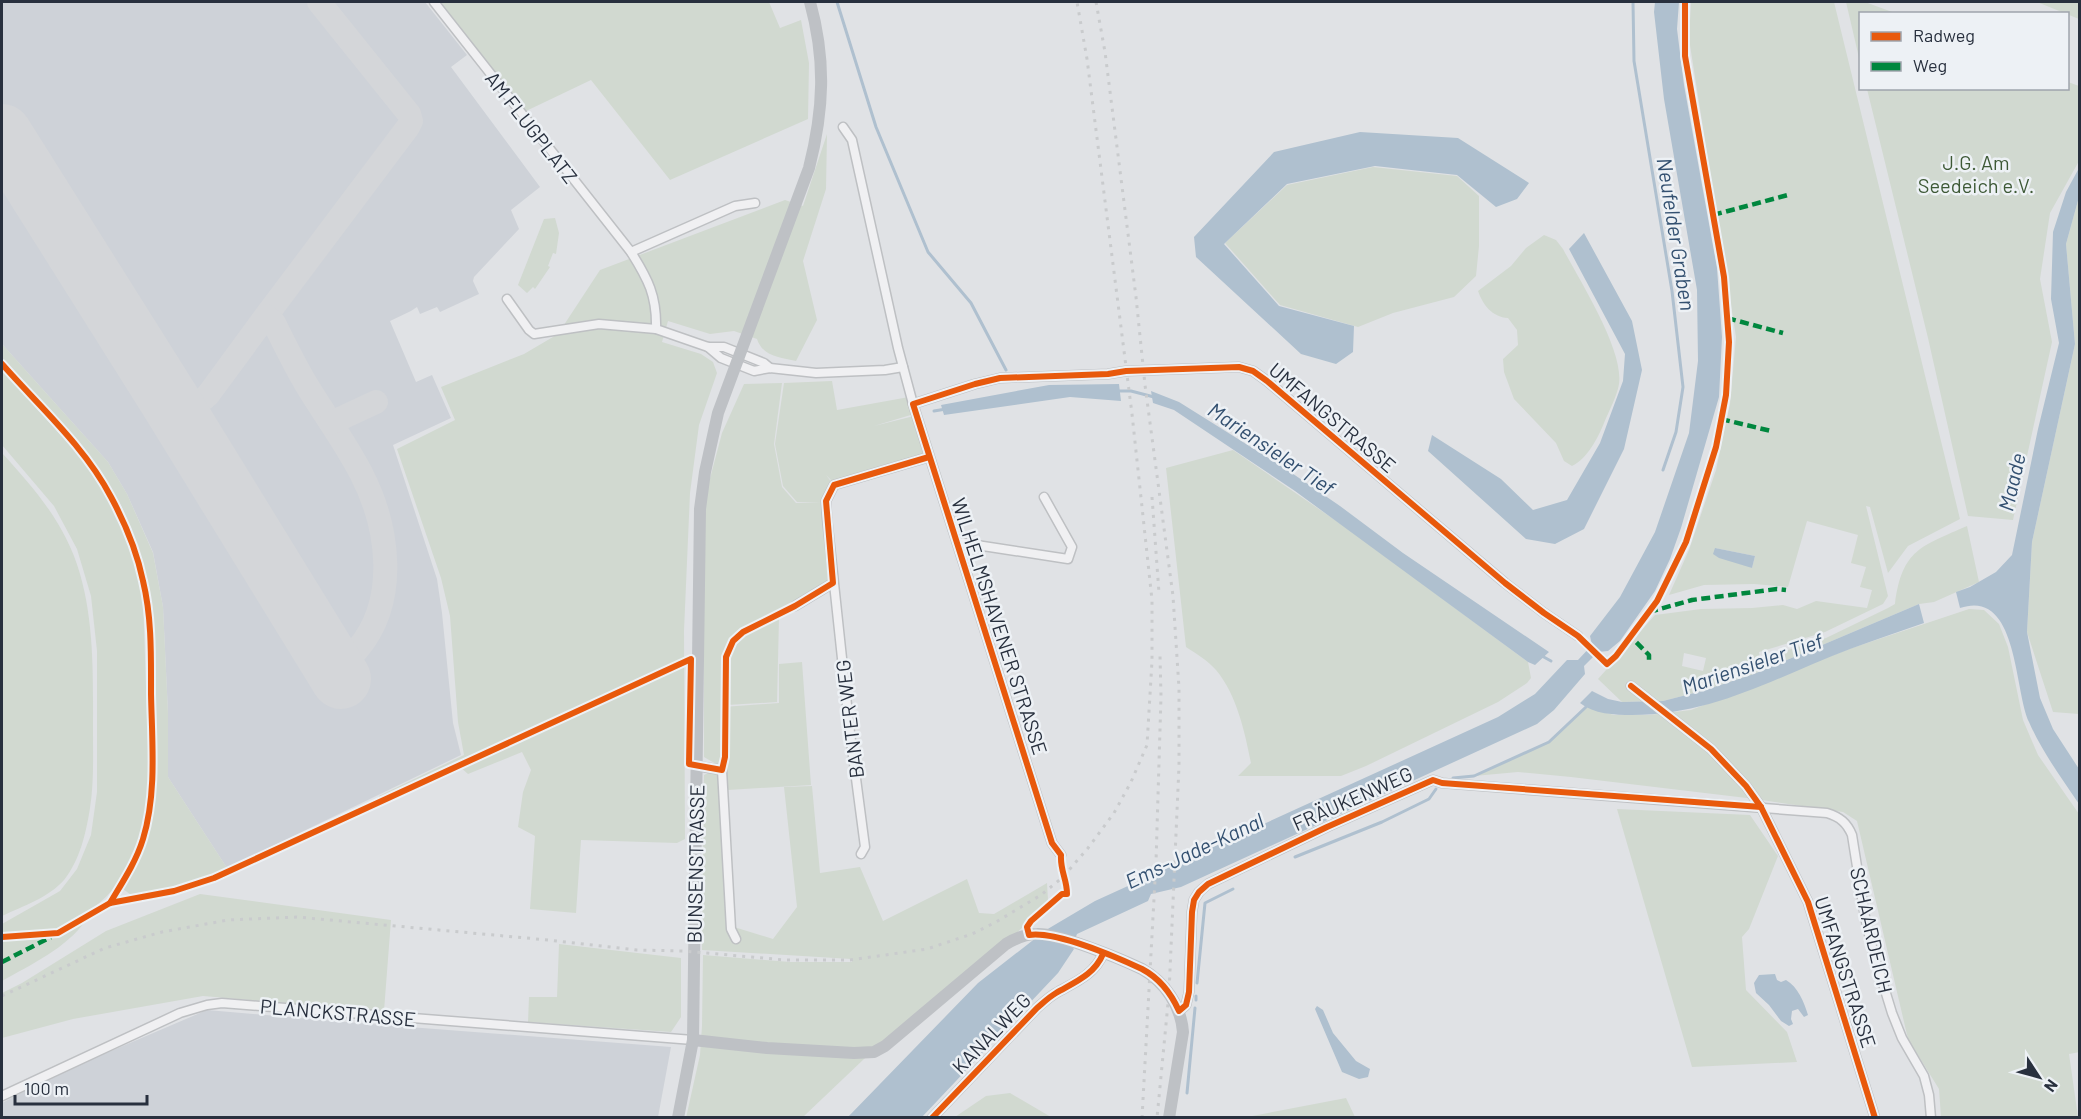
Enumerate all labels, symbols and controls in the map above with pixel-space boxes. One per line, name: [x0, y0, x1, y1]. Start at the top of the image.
legend: [1859, 12, 2069, 90]
text: Radweg: [1913, 24, 1975, 46]
text: Weg: [1913, 54, 1947, 76]
street label: AM FLUGPLATZ: [481, 66, 583, 188]
park label: J.G. Am Seedeich e.V.: [1918, 150, 2034, 197]
water label: Neufelder Graben: [1653, 156, 1701, 312]
street label: UMFANGSTRASSE: [1265, 357, 1401, 477]
water label: Mariensieler Tief: [1204, 396, 1341, 500]
water label: Maade: [1992, 451, 2030, 513]
street label: WILHELMSHAVENER STRASSE: [947, 495, 1053, 757]
water label: Mariensieler Tief: [1678, 627, 1827, 699]
street label: BANTER WEG: [830, 658, 868, 780]
street label: FRÄUKENWEG: [1288, 761, 1416, 835]
street label: BUNSENSTRASSE: [682, 784, 708, 944]
water label: Ems-Jade-Kanal: [1121, 807, 1268, 893]
street label: SCHAARDEICH: [1846, 865, 1898, 995]
street label: UMFANGSTRASSE: [1810, 893, 1882, 1051]
street label: KANALWEG: [947, 988, 1035, 1078]
street label: PLANCKSTRASSE: [259, 993, 417, 1031]
north arrow: [2009, 1047, 2069, 1107]
scale bar: [15, 1068, 147, 1106]
text: N: [2041, 1076, 2062, 1096]
text: 100 m: [24, 1077, 69, 1099]

